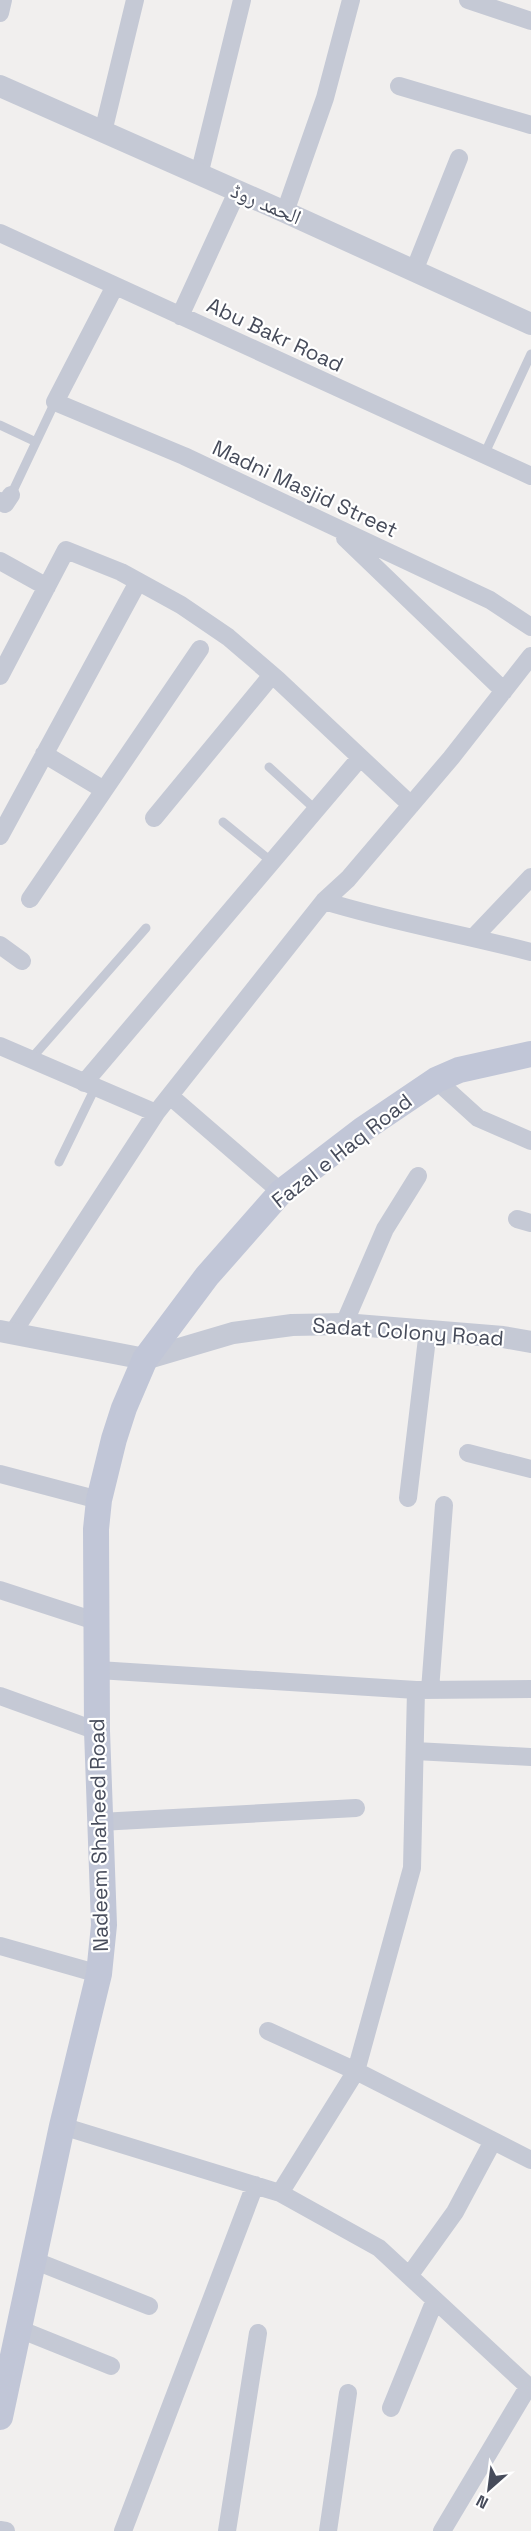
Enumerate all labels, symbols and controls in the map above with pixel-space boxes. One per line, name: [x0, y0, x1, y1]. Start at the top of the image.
street label: الحمد روڈ: [227, 177, 306, 230]
street label: Abu Bakr Road: [203, 291, 348, 378]
street label: Madni Masjid Street: [208, 434, 402, 543]
street label: Fazal e Haq Road: [266, 1087, 417, 1214]
street label: Sadat Colony Road: [311, 1311, 505, 1352]
street label: Nadeem Shaheed Road: [83, 1718, 114, 1952]
north arrow: [459, 2459, 519, 2519]
text: N: [473, 2490, 492, 2514]

